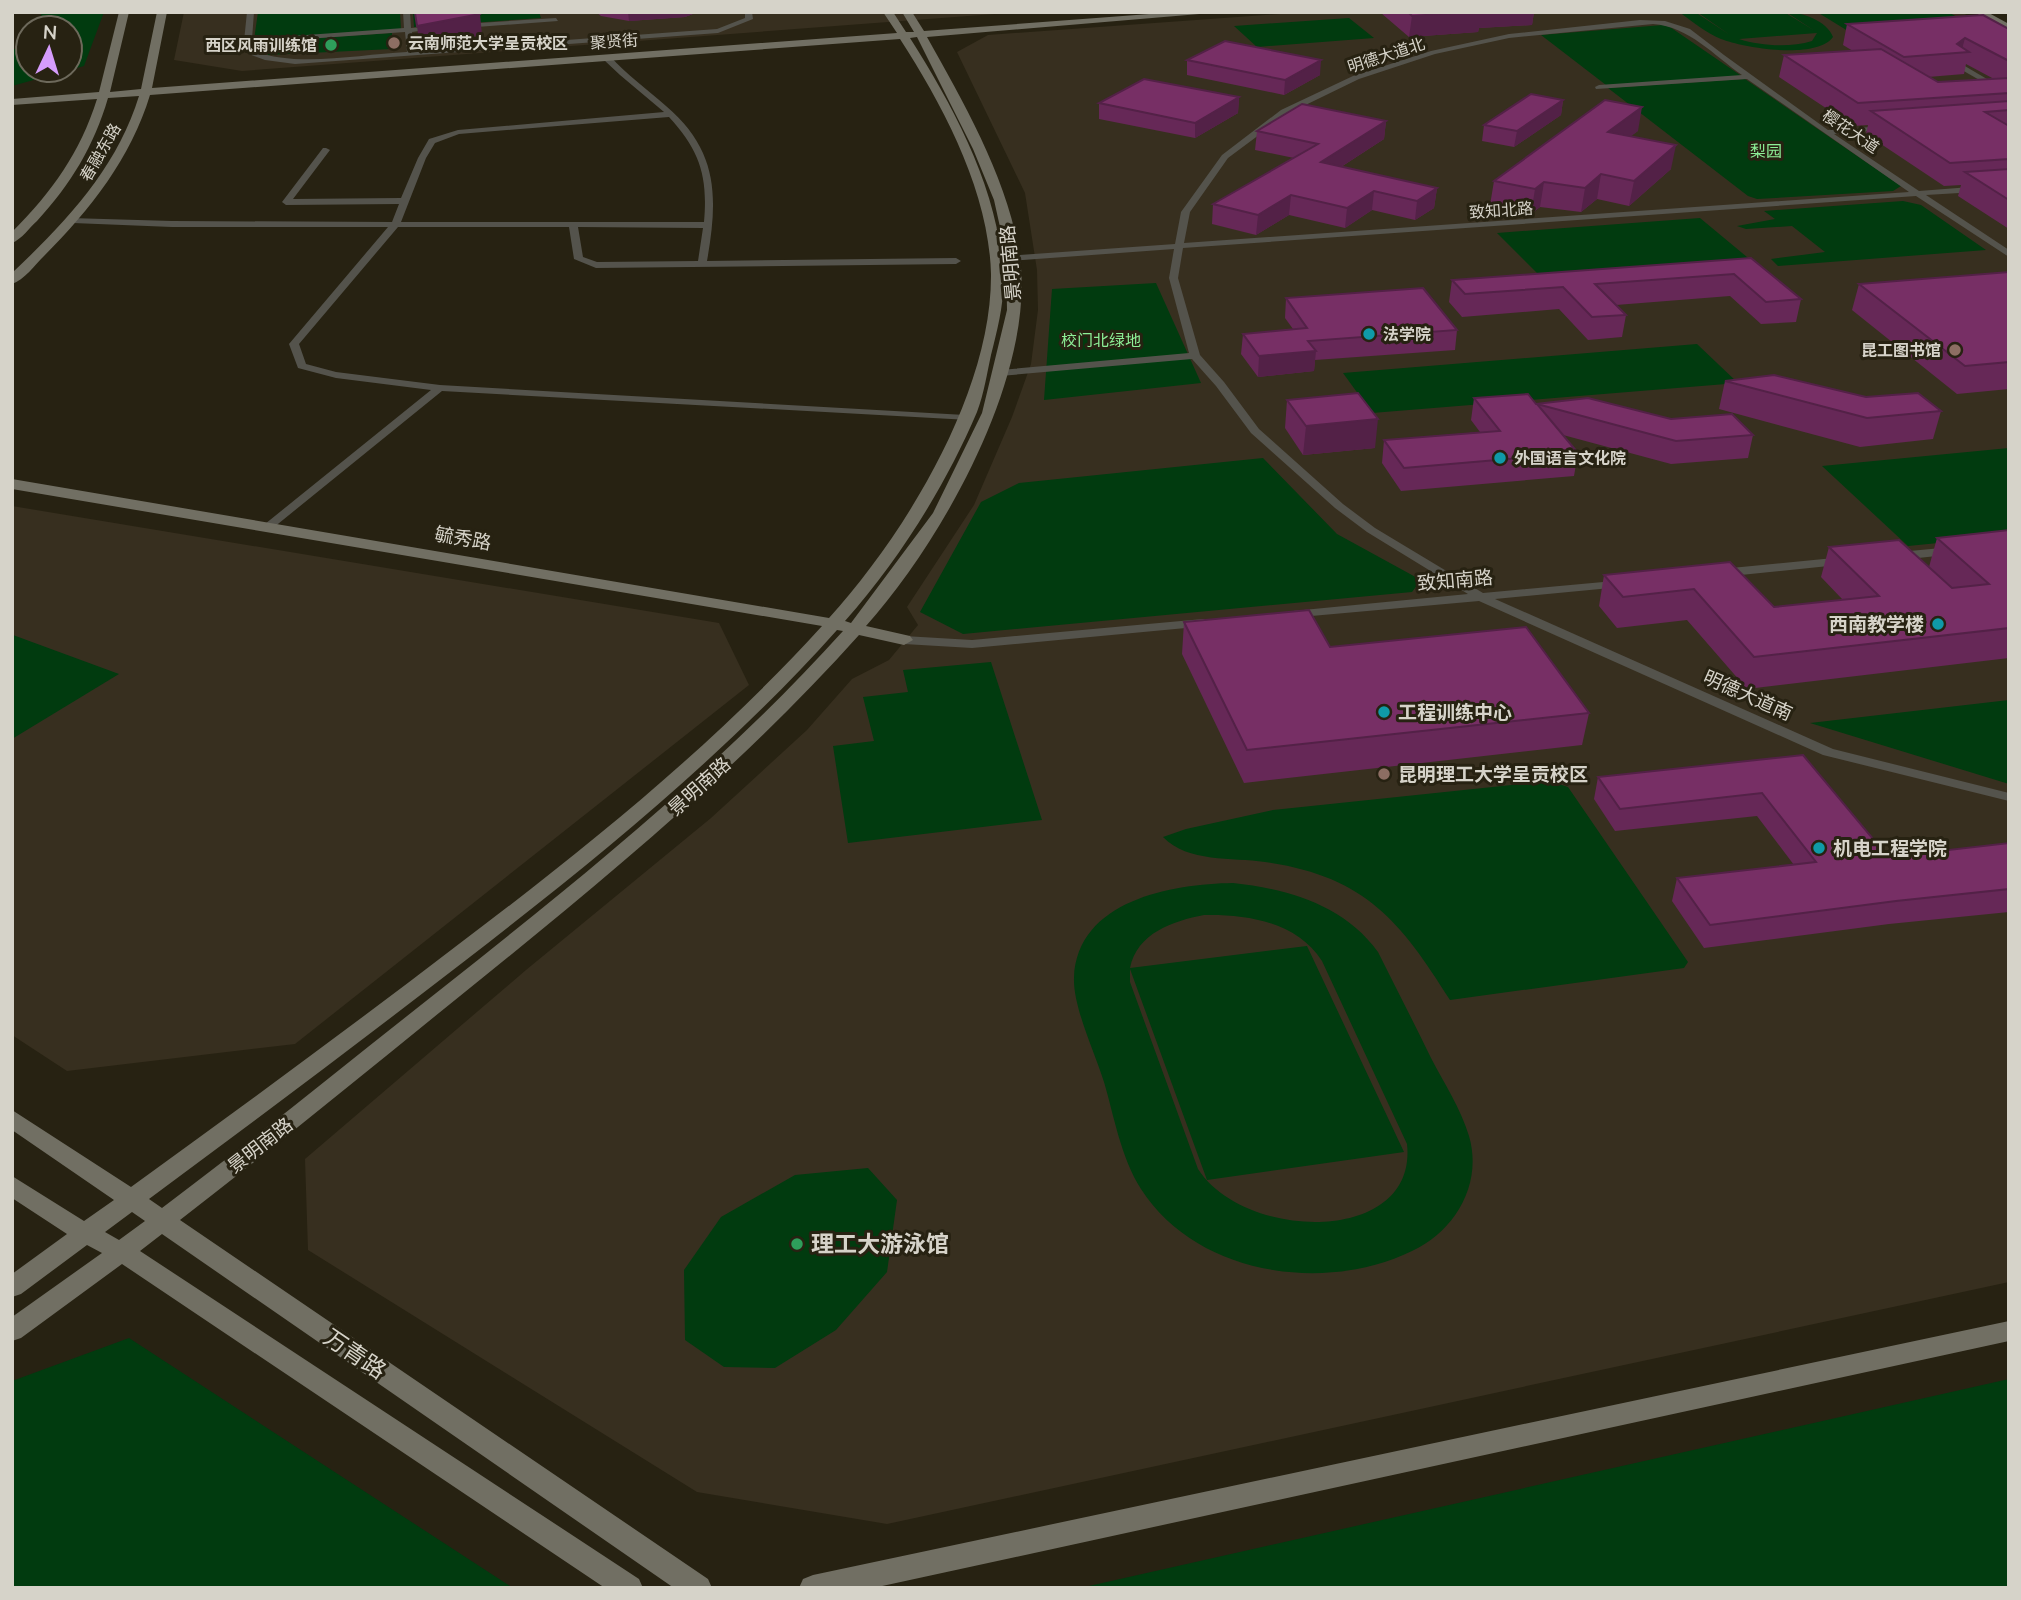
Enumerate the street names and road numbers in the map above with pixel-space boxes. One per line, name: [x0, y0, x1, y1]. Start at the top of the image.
street label: 聚贤街: [589, 29, 639, 55]
street label: 明德大道北: [1345, 33, 1428, 79]
street label: 樱花大道: [1818, 105, 1883, 159]
street label: 春融东路: [75, 119, 126, 186]
street label: 致知北路: [1468, 198, 1534, 224]
street label: 景明南路: [995, 224, 1027, 302]
street label: 毓秀路: [432, 521, 493, 557]
street label: 致知南路: [1416, 565, 1494, 597]
street label: 明德大道南: [1699, 665, 1796, 727]
street label: 景明南路: [663, 752, 737, 822]
street label: 景明南路: [223, 1112, 299, 1179]
street label: 万青路: [317, 1322, 392, 1387]

